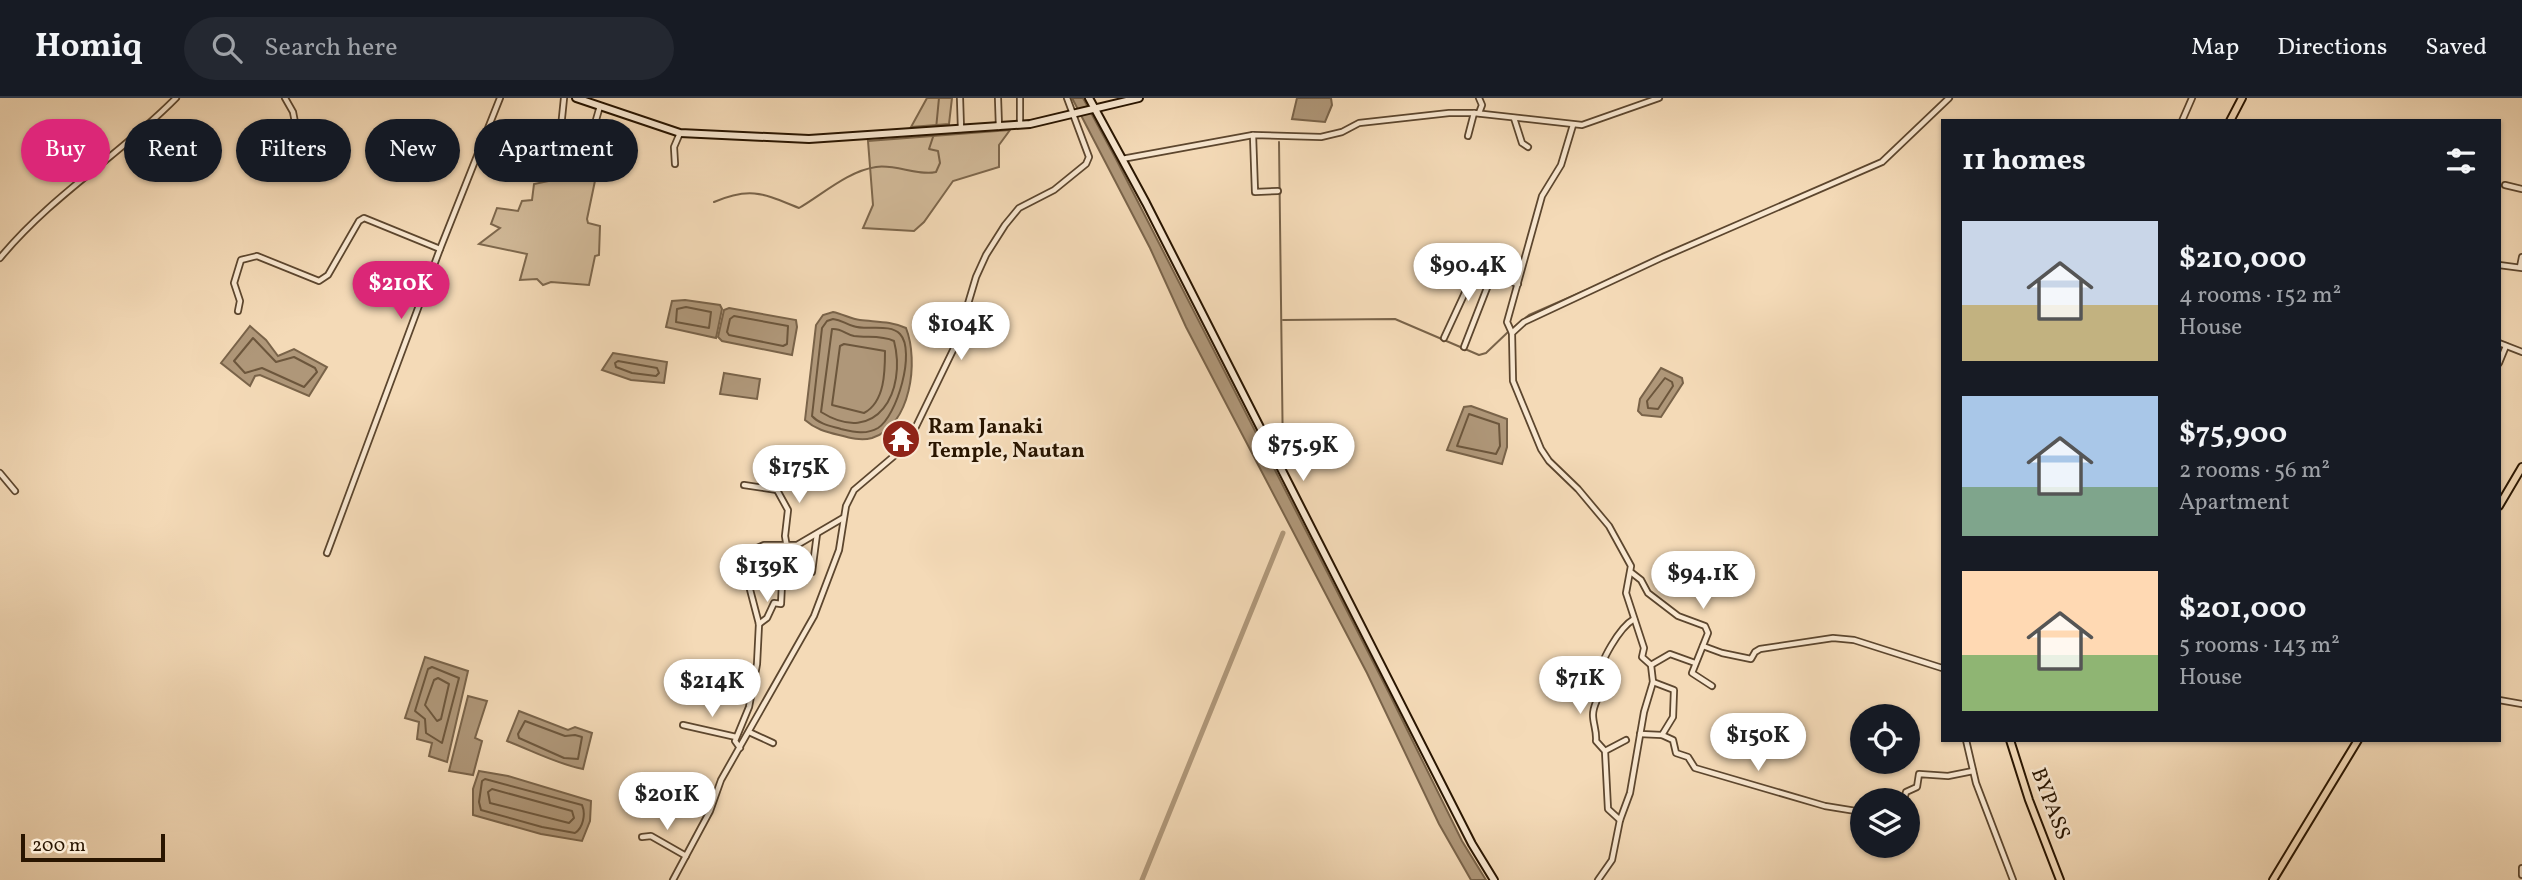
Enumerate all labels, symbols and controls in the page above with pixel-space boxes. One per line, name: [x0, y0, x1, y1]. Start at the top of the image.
search box: [184, 17, 674, 80]
text: Homiq: [35, 25, 142, 71]
icon: search: [208, 29, 246, 67]
text: Search here: [264, 30, 397, 66]
text: Map: [2191, 31, 2239, 65]
text: Directions: [2277, 31, 2387, 65]
text: Saved: [2425, 31, 2487, 65]
chip: Buy: [21, 119, 110, 182]
chip: Rent: [124, 119, 222, 182]
chip: Filters: [236, 119, 351, 182]
chip: New: [365, 119, 460, 182]
chip: Apartment: [474, 119, 638, 182]
text: 11 homes: [1962, 140, 2086, 182]
icon: filters: [2442, 142, 2480, 180]
text: $210,000: [2179, 238, 2307, 280]
pin: $90.4K: [1411, 244, 1525, 303]
icon: home: [2018, 249, 2102, 333]
text: $90.4K: [1429, 250, 1507, 282]
pin: $210K: [352, 262, 450, 321]
text: $210K: [369, 268, 433, 300]
text: 4 rooms · 152 m²: [2179, 280, 2341, 312]
pin: $104K: [912, 302, 1010, 362]
text: $104K: [928, 309, 994, 341]
text: House: [2179, 312, 2242, 344]
place label: Ram Janaki Temple, Nautan: [928, 413, 1085, 466]
text: $75,900: [2179, 413, 2287, 455]
temple icon: Ram Janaki Temple, Nautan: [880, 418, 922, 460]
pin: $75.9K: [1246, 424, 1360, 483]
icon: home: [2018, 424, 2102, 508]
text: $75.9K: [1268, 430, 1338, 462]
pin: $175K: [750, 446, 848, 505]
text: $175K: [769, 452, 829, 484]
text: 2 rooms · 56 m²: [2179, 455, 2330, 487]
text: Apartment: [2179, 487, 2290, 519]
pin: $139K: [718, 545, 816, 604]
text: $139K: [736, 551, 798, 583]
pin: $94.1K: [1646, 552, 1760, 611]
text: $94.1K: [1667, 558, 1739, 590]
text: $201,000: [2179, 588, 2306, 630]
icon: home: [2018, 599, 2102, 683]
text: 5 rooms · 143 m²: [2179, 630, 2340, 662]
pin: $71K: [1539, 656, 1621, 716]
pin: $214K: [663, 660, 761, 719]
text: House: [2179, 662, 2242, 694]
text: $71K: [1555, 663, 1605, 695]
text: $214K: [680, 666, 744, 698]
map controls: [1850, 704, 1920, 858]
button: locate: [1850, 704, 1920, 774]
pin: $150K: [1709, 714, 1807, 773]
text: $150K: [1726, 720, 1790, 752]
street label: BYPASS: [2023, 764, 2077, 844]
pin: $201K: [618, 772, 716, 832]
text: $201K: [635, 779, 699, 811]
button: layers: [1850, 788, 1920, 858]
scale bar: [21, 831, 164, 863]
text: 200 m: [32, 833, 86, 859]

